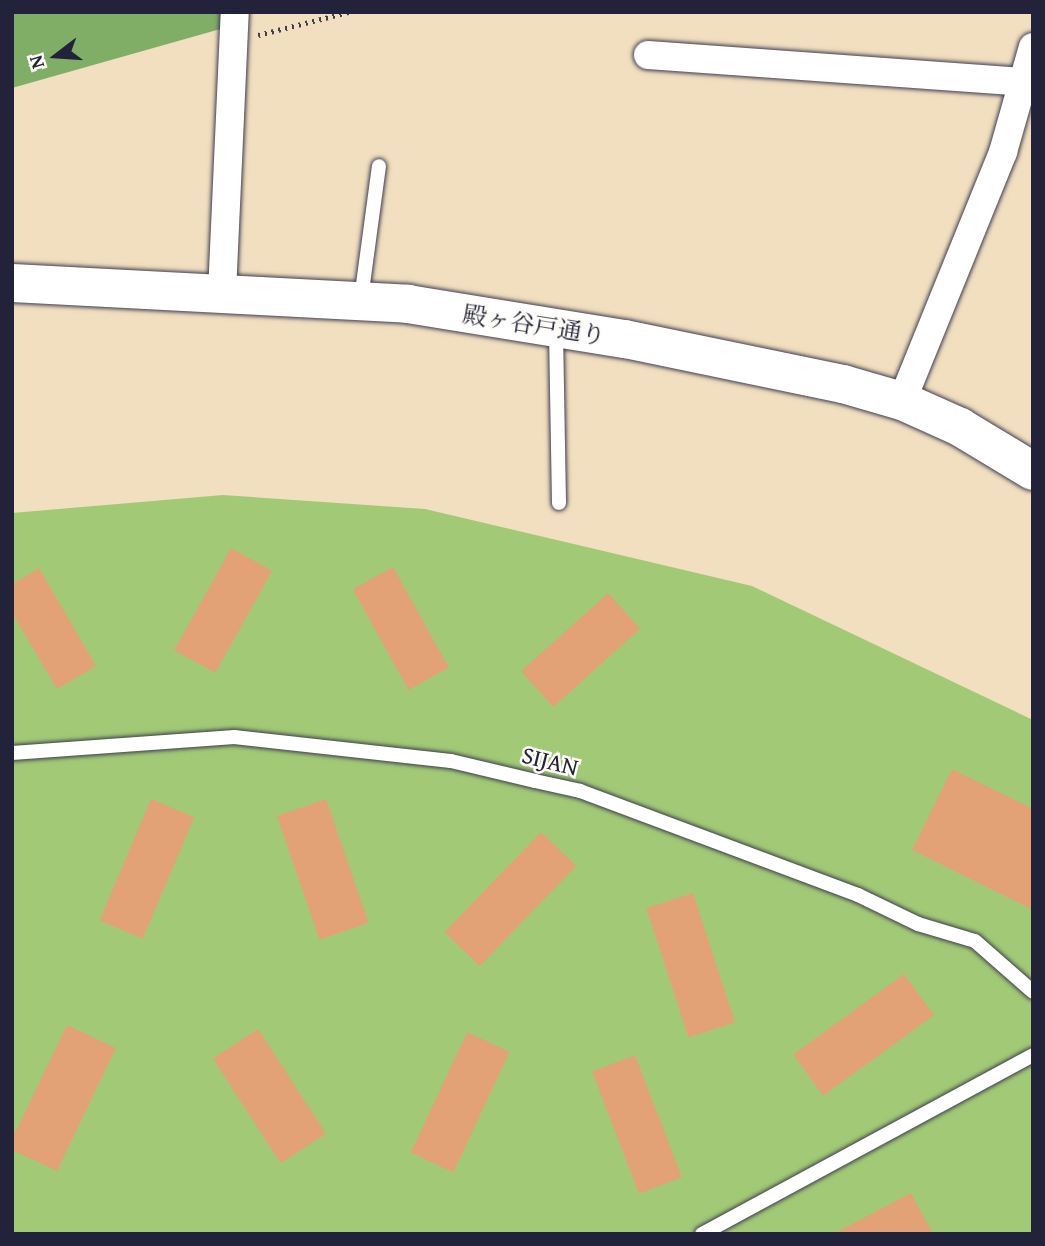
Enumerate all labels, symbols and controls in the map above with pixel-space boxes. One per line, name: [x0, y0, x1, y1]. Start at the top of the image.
north arrow: [21, 21, 91, 91]
text: N: [21, 52, 51, 72]
street label: 殿ヶ谷戸通り: [461, 300, 607, 350]
street label: SIJAN: [519, 740, 581, 782]

